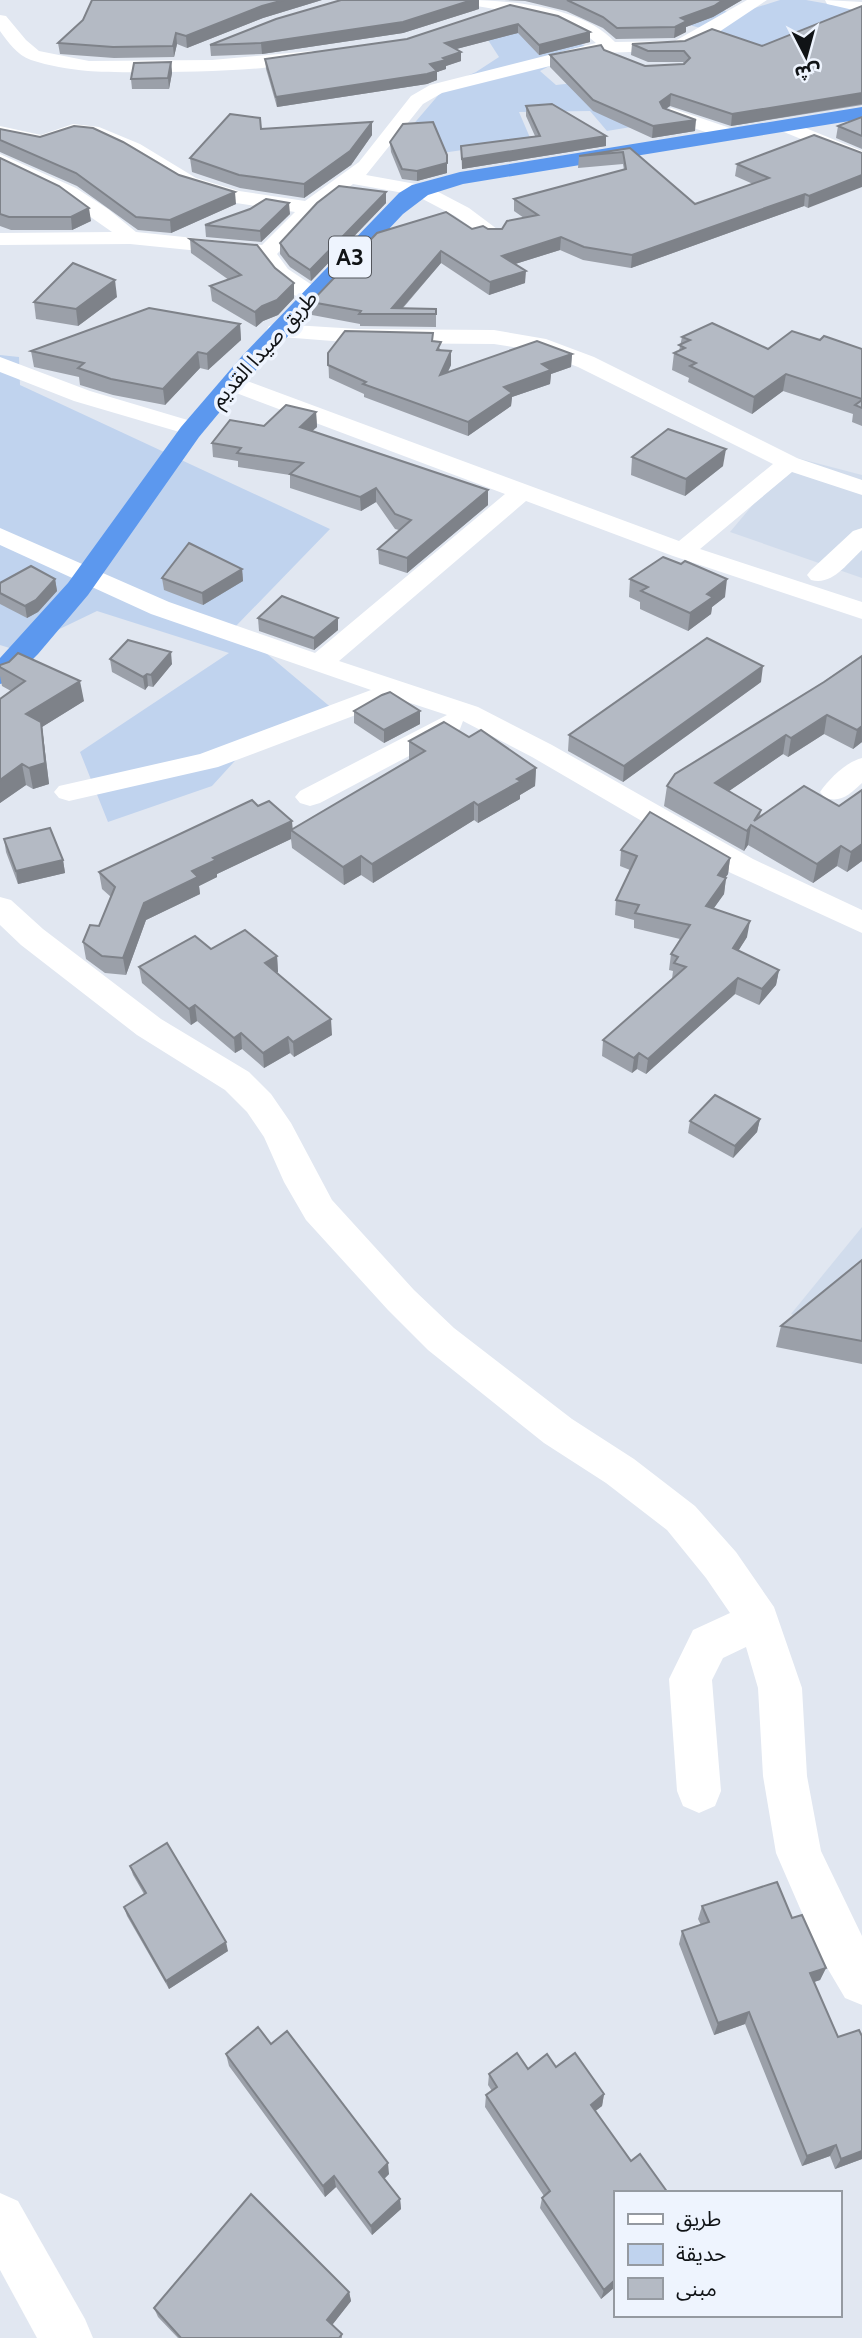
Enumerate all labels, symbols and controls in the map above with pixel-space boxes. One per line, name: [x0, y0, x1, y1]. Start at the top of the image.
north arrow: [771, 21, 841, 91]
text: ش: [794, 60, 822, 85]
road number: A3: [329, 236, 371, 278]
street label: طريق صيدا القديم: [205, 285, 325, 414]
legend: [614, 2191, 841, 2317]
text: طريق: [676, 2206, 721, 2232]
text: حديقة: [676, 2241, 726, 2266]
text: مبنى: [676, 2276, 717, 2301]

